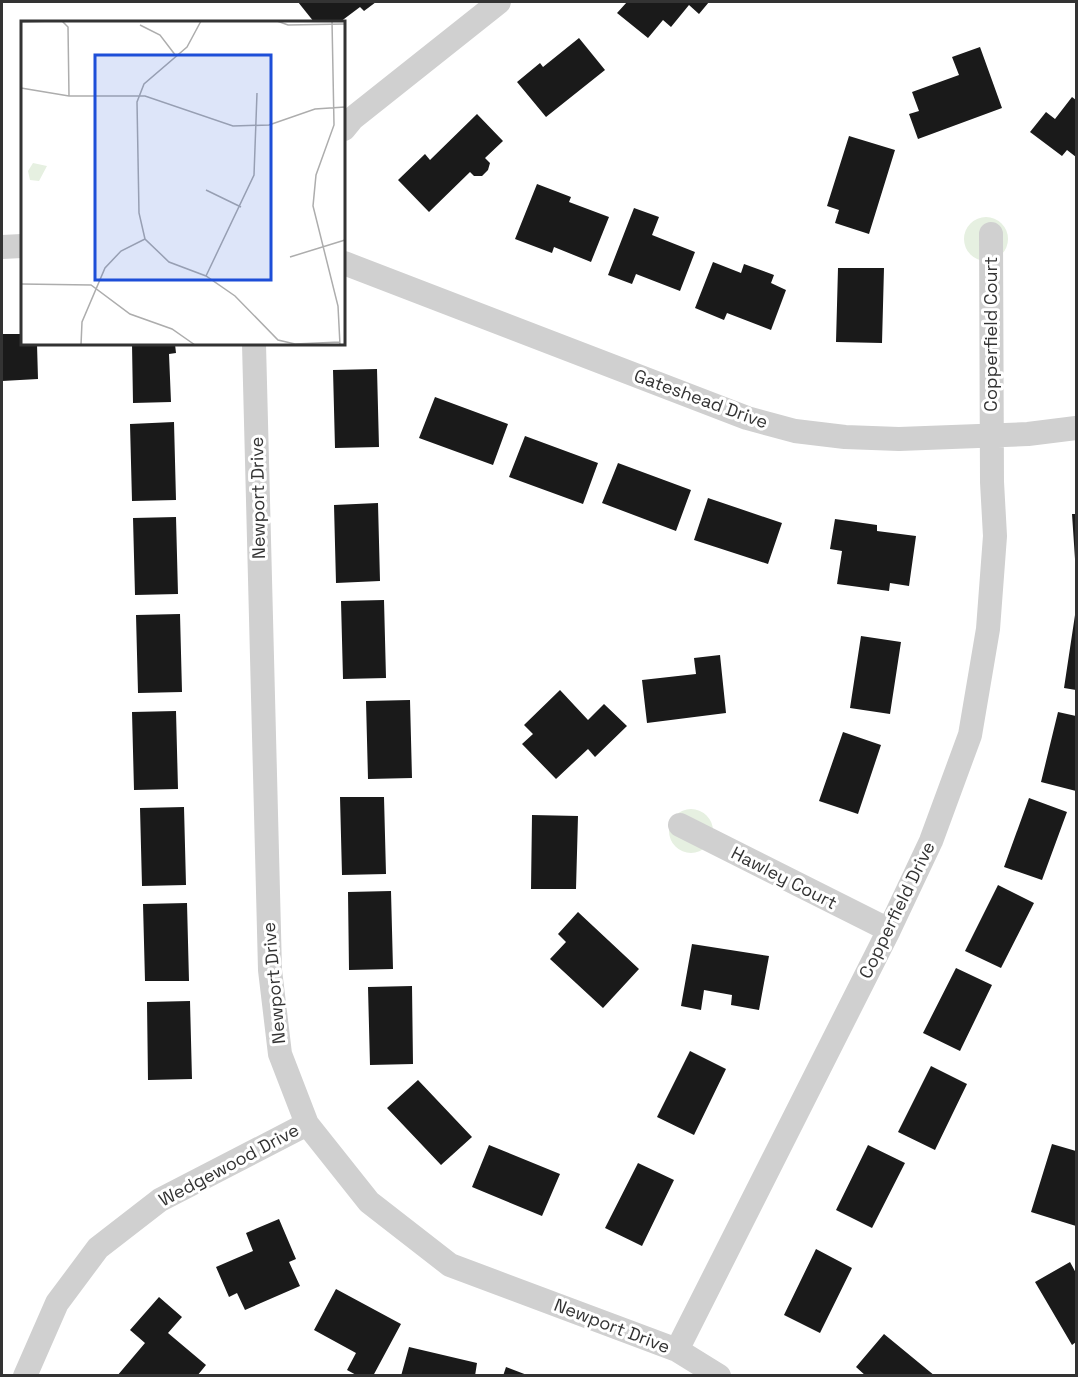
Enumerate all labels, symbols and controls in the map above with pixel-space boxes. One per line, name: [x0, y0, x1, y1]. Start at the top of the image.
inset map: [21, 21, 345, 345]
street label: Copperfield Court: [979, 256, 1002, 412]
street label: Gateshead Drive: [631, 364, 771, 433]
street label: Newport Drive: [245, 437, 270, 559]
street label: Copperfield Drive: [853, 837, 940, 982]
street label: Hawley Court: [727, 841, 841, 914]
street label: Newport Drive: [257, 921, 290, 1045]
street label: Wedgewood Drive: [155, 1118, 303, 1211]
street label: Newport Drive: [551, 1293, 673, 1358]

